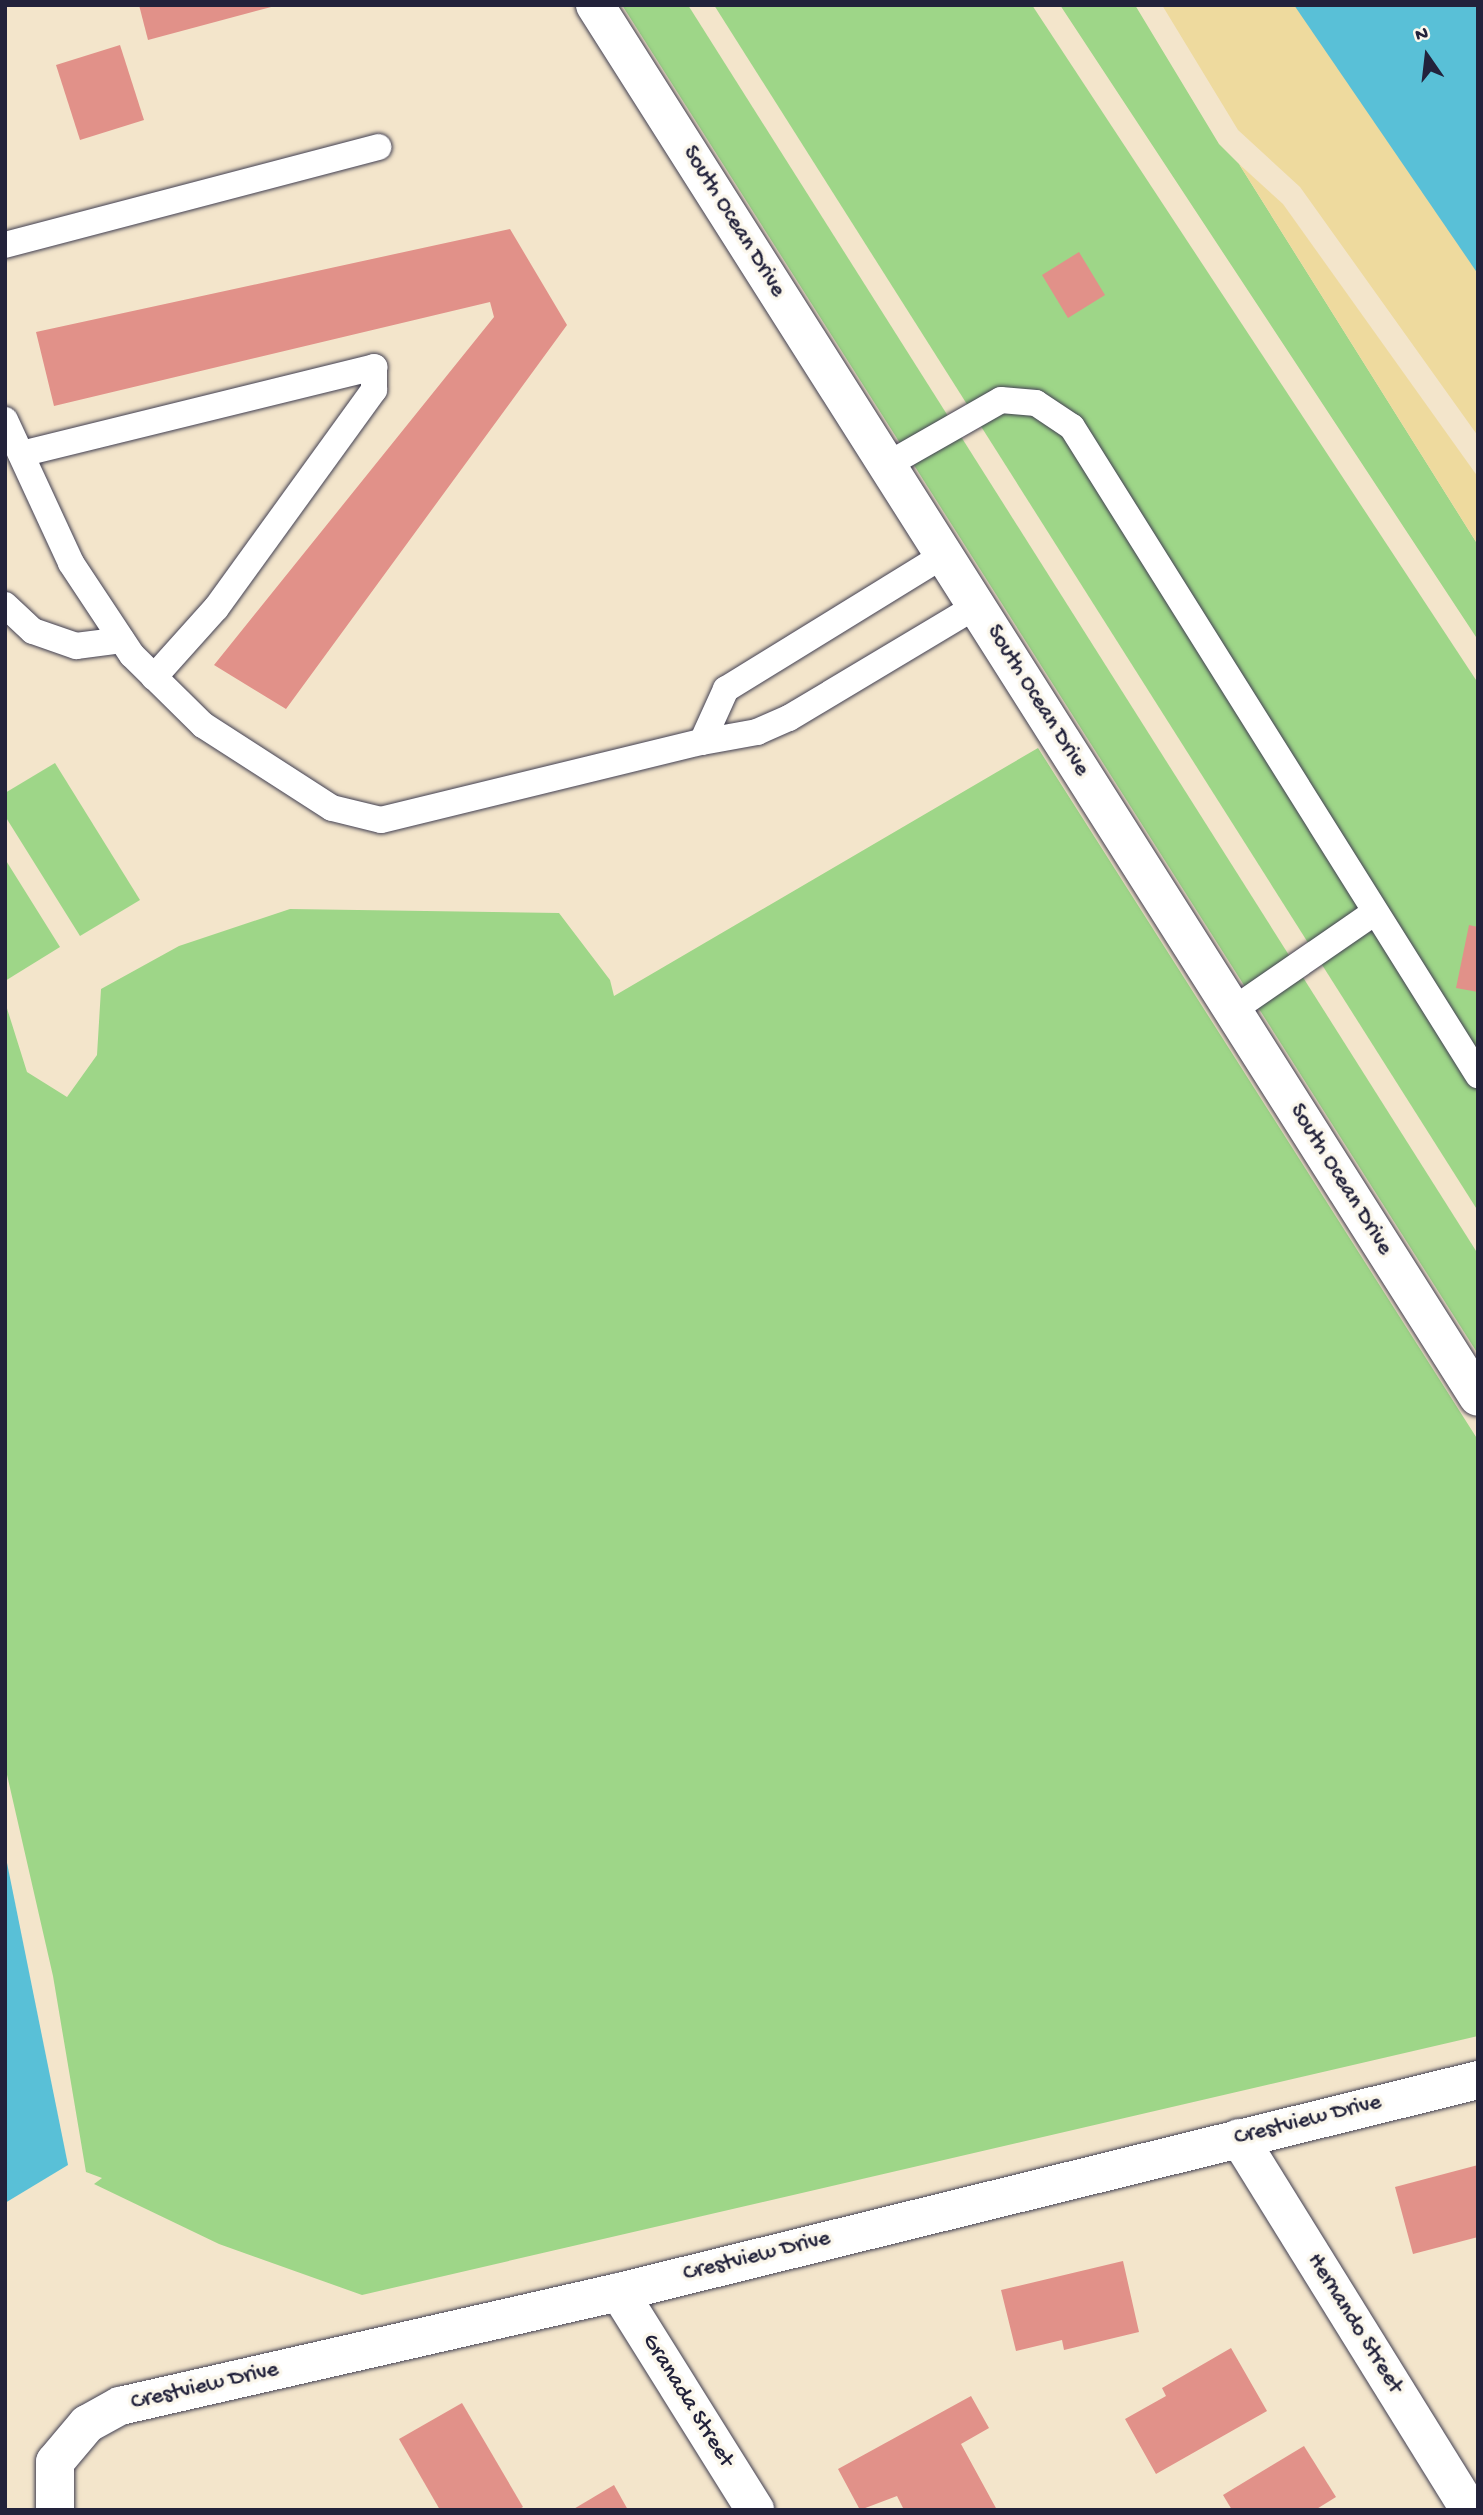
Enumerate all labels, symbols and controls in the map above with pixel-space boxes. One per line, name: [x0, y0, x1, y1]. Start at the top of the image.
north arrow: [1392, 21, 1462, 91]
text: N: [1413, 22, 1431, 48]
street label: South Ocean Drive: [675, 141, 791, 303]
street label: South Ocean Drive: [979, 620, 1095, 782]
street label: South Ocean Drive: [1282, 1099, 1398, 1261]
street label: Crestview Drive: [1232, 2089, 1384, 2153]
street label: Crestview Drive: [681, 2225, 833, 2289]
street label: Hernando Street: [1300, 2249, 1408, 2399]
street label: Granada Street: [635, 2329, 739, 2473]
street label: Crestview Drive: [128, 2357, 282, 2417]

